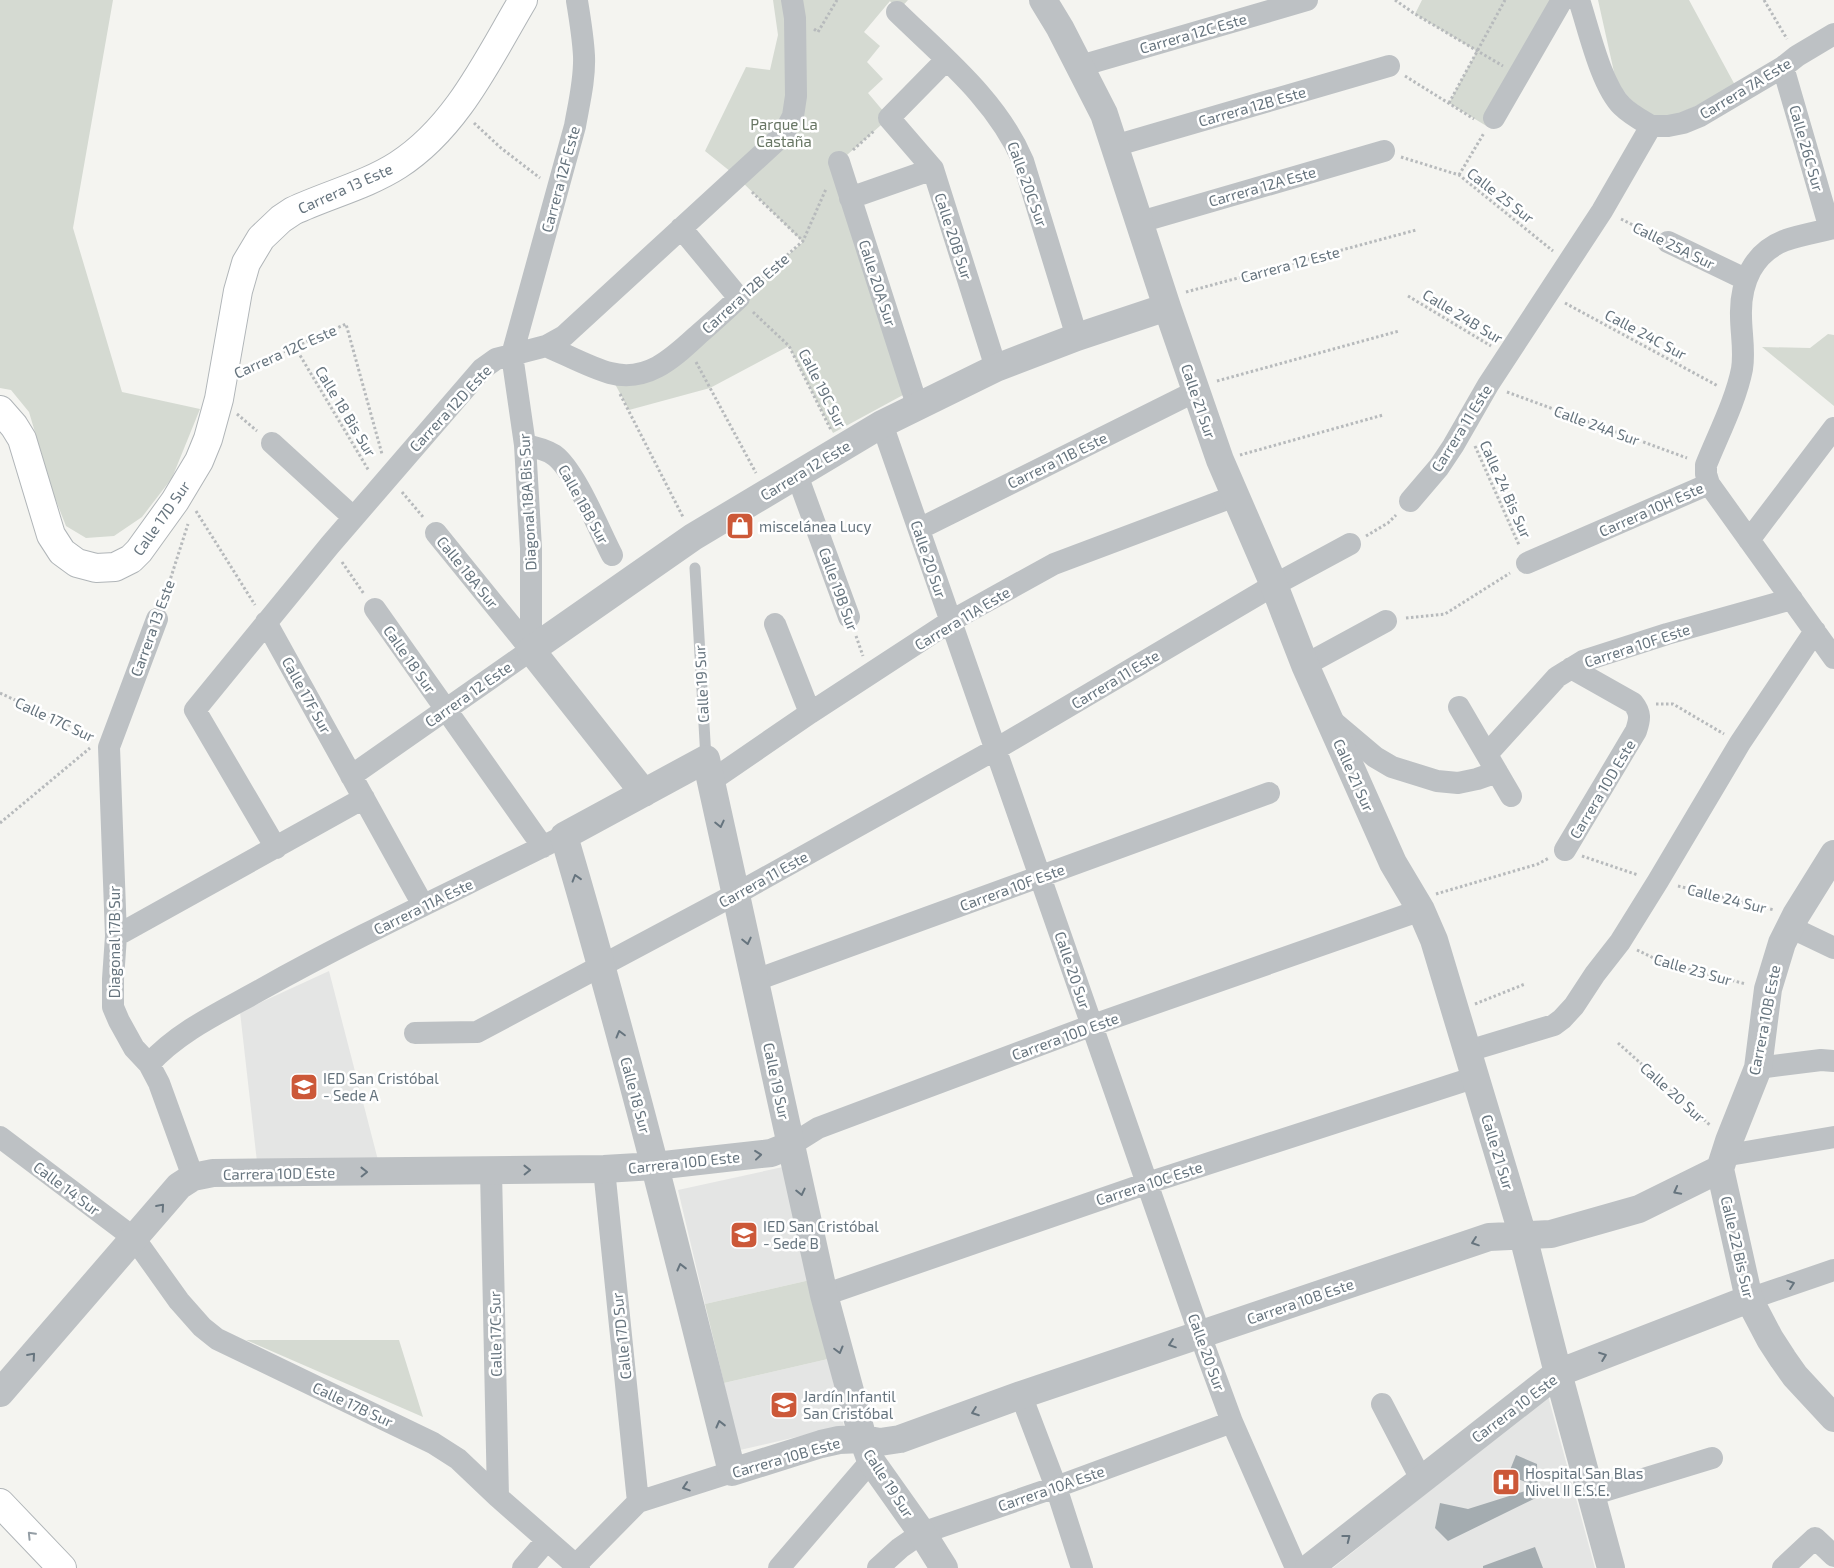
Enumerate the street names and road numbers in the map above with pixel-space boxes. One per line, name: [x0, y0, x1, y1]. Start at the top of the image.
street label: Carrera 12C Este: [1137, 9, 1249, 57]
street label: Carrera 7A Este: [1696, 54, 1794, 122]
street label: Carrera 12B Este: [1196, 82, 1308, 130]
street label: Calle 26C Sur: [1786, 103, 1828, 193]
street label: Carrera 12F Este: [537, 124, 583, 234]
street label: Calle 20C Sur: [1004, 139, 1052, 229]
street label: Carrera 13 Este: [295, 159, 395, 217]
street label: Carrera 12A Este: [1206, 162, 1318, 210]
street label: Calle 25 Sur: [1464, 163, 1538, 227]
street label: Calle 20B Sur: [932, 190, 976, 282]
street label: Calle 25A Sur: [1630, 217, 1718, 273]
street label: Calle 20A Sur: [856, 237, 900, 329]
street label: Carrera 12 Este: [1238, 242, 1342, 286]
street label: Carrera 12B Este: [698, 249, 792, 337]
street label: Calle 24B Sur: [1420, 285, 1506, 347]
street label: Calle 24C Sur: [1602, 305, 1690, 363]
street label: Carrera 12C Este: [231, 320, 339, 382]
street label: Calle 19C Sur: [795, 345, 851, 431]
street label: Carrera 12D Este: [405, 361, 495, 455]
street label: Calle 21 Sur: [1178, 361, 1220, 441]
street label: Calle 18 Bis Sur: [312, 362, 380, 460]
street label: Carrera 11 Este: [1427, 381, 1495, 475]
street label: Calle 24A Sur: [1552, 401, 1642, 449]
street label: Carrera 11B Este: [1004, 428, 1110, 492]
street label: Diagonal 18A Bis Sur: [514, 433, 540, 571]
street label: Carrera 12 Este: [757, 436, 853, 504]
street label: Calle 24 Bis Sur: [1476, 437, 1536, 541]
street label: Calle 18B Sur: [555, 461, 613, 547]
street label: Calle 17D Sur: [129, 477, 193, 559]
street label: Carrera 10H Este: [1596, 478, 1706, 540]
street label: Calle 20 Sur: [907, 518, 951, 600]
street label: Calle 18A Sur: [433, 532, 503, 612]
street label: Calle 19B Sur: [816, 545, 862, 633]
street label: Carrera 13 Este: [126, 577, 178, 679]
street label: Carrera 11A Este: [911, 582, 1013, 654]
street label: Carrera 10F Este: [1582, 619, 1692, 671]
street label: Calle 18 Sur: [380, 622, 440, 696]
street label: Calle 19 Sur: [690, 645, 712, 723]
street label: Carrera 11 Este: [1068, 646, 1162, 712]
street label: Calle 17F Sur: [279, 654, 335, 736]
street label: Carrera 12 Este: [421, 657, 515, 731]
street label: Calle 17C Sur: [12, 693, 98, 745]
street label: Calle 21 Sur: [1330, 736, 1378, 814]
street label: Carrera 10D Este: [1565, 736, 1639, 842]
street label: Carrera 11 Este: [715, 847, 811, 911]
street label: Carrera 10F Este: [957, 860, 1067, 914]
street label: Carrera 11A Este: [370, 874, 476, 938]
street label: Calle 24 Sur: [1685, 879, 1769, 917]
street label: Diagonal 17B Sur: [105, 886, 123, 998]
street label: Calle 20 Sur: [1051, 929, 1095, 1011]
street label: Calle 23 Sur: [1652, 949, 1734, 989]
street label: Carrera 10B Este: [1745, 963, 1783, 1077]
street label: Carrera 10D Este: [1009, 1008, 1121, 1064]
street label: Calle 19 Sur: [760, 1041, 794, 1121]
street label: Calle 18 Sur: [617, 1055, 655, 1135]
street label: Calle 20 Sur: [1637, 1058, 1709, 1126]
street label: Calle 21 Sur: [1478, 1112, 1518, 1192]
street label: Carrera 10D Este: [627, 1147, 741, 1177]
street label: Calle 14 Sur: [30, 1157, 104, 1219]
street label: Carrera 10C Este: [1093, 1157, 1205, 1209]
street label: Carrera 10D Este: [223, 1163, 335, 1183]
street label: Calle 22 Bis Sur: [1718, 1194, 1758, 1300]
street label: Carrera 10B Este: [1244, 1274, 1356, 1328]
street label: Calle 17C Sur: [485, 1291, 505, 1377]
street label: Calle 17D Sur: [608, 1292, 634, 1380]
street label: Calle 20 Sur: [1185, 1311, 1229, 1393]
street label: Carrera 10 Este: [1468, 1370, 1560, 1446]
street label: Calle 17B Sur: [310, 1378, 396, 1430]
street label: Carrera 10B Este: [730, 1433, 842, 1481]
street label: Calle 19 Sur: [860, 1445, 918, 1521]
street label: Carrera 10A Este: [995, 1461, 1107, 1515]

